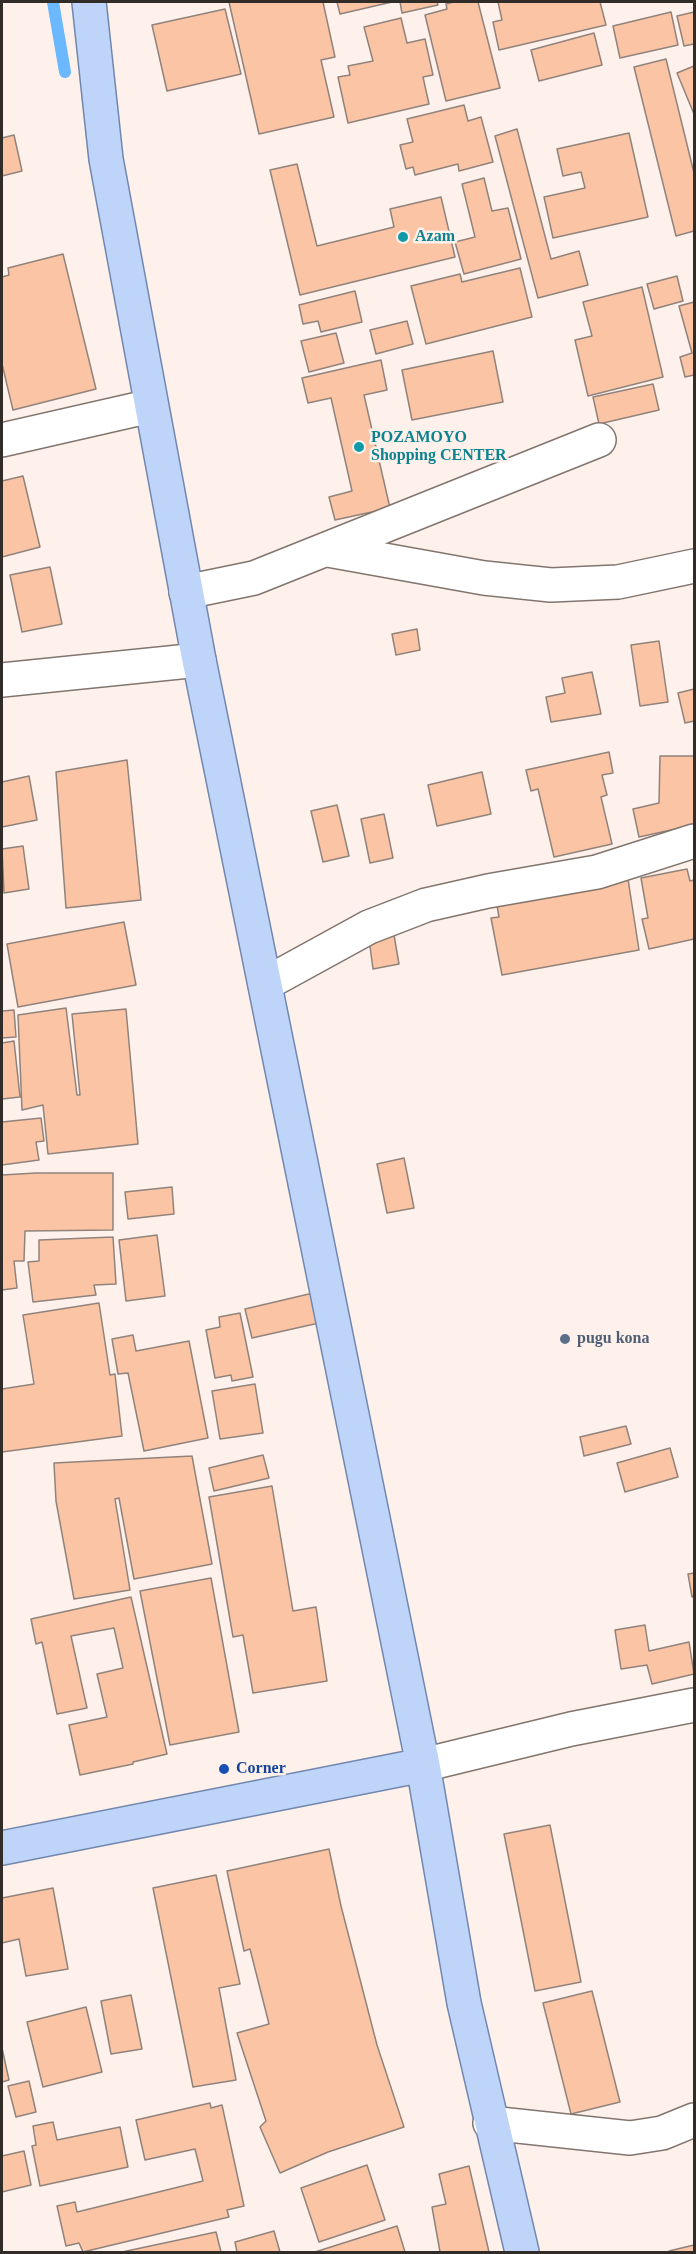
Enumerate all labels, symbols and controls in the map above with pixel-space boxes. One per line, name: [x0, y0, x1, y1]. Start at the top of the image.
place label: Azam: [415, 227, 455, 247]
marker: Azam: [396, 230, 410, 244]
place label: POZAMOYO Shopping CENTER: [371, 428, 507, 466]
marker: POZAMOYO Shopping CENTER: [352, 440, 366, 454]
place label: pugu kona: [577, 1329, 649, 1349]
marker: pugu kona: [558, 1332, 572, 1346]
place label: Corner: [236, 1759, 286, 1779]
marker: Corner: [217, 1762, 231, 1776]

